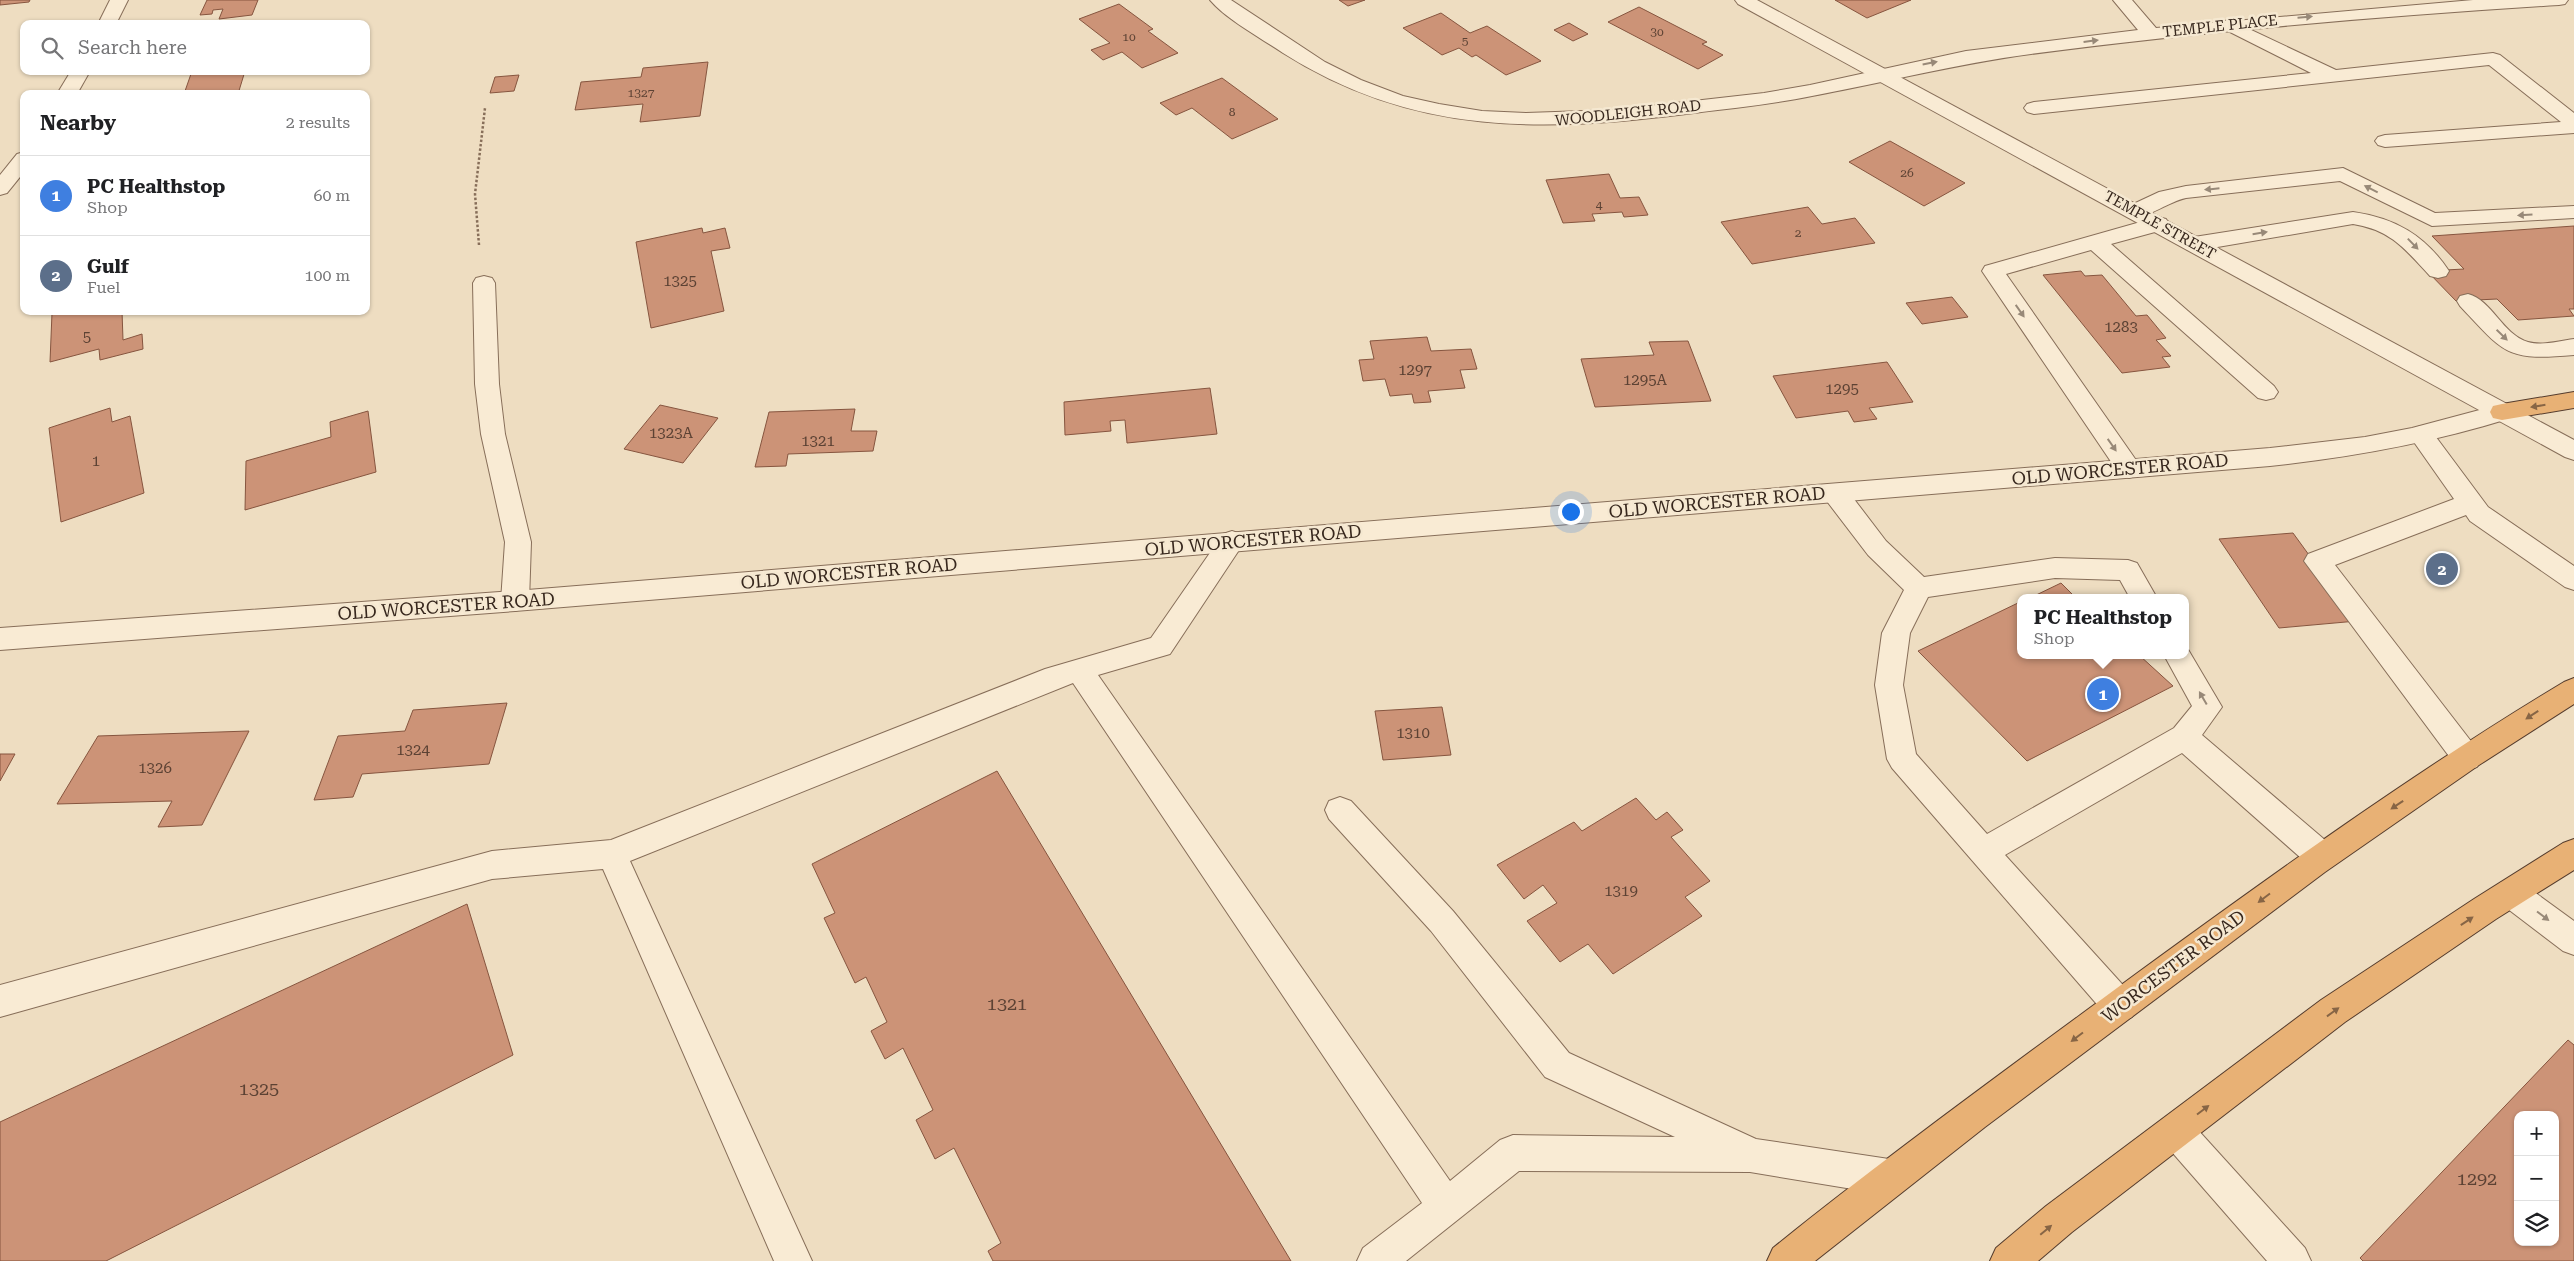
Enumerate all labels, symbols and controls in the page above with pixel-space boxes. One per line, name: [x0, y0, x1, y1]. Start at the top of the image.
street label: TEMPLE PLACE: [2162, 11, 2278, 41]
one-way arrow: [2297, 13, 2313, 21]
search box: [20, 20, 370, 75]
house number: 30: [1650, 25, 1664, 39]
house number: 10: [1122, 30, 1136, 44]
icon: search: [38, 34, 66, 62]
house number: 5: [1462, 34, 1469, 48]
text: Search here: [78, 36, 187, 59]
one-way arrow: [2084, 37, 2100, 45]
one-way arrow: [1923, 59, 1938, 67]
house number: 1327: [628, 86, 655, 100]
street label: WOODLEIGH ROAD: [1554, 96, 1702, 130]
house number: 8: [1229, 105, 1236, 119]
text: Nearby: [40, 111, 116, 135]
text: 2 results: [286, 113, 350, 132]
house number: 26: [1900, 166, 1914, 180]
text: PC Healthstop: [87, 175, 225, 198]
one-way arrow: [2204, 185, 2220, 193]
one-way arrow: [2363, 185, 2378, 193]
text: 1: [52, 186, 60, 205]
text: 60 m: [313, 186, 350, 205]
street label: TEMPLE STREET: [2101, 187, 2219, 263]
text: Shop: [87, 198, 128, 217]
house number: 4: [1596, 198, 1603, 212]
one-way arrow: [2517, 212, 2533, 220]
house number: 2: [1795, 226, 1802, 240]
one-way arrow: [2252, 229, 2268, 237]
one-way arrow: [2407, 238, 2419, 250]
text: Gulf: [87, 255, 129, 278]
text: 2: [52, 266, 60, 285]
text: 100 m: [304, 266, 350, 285]
house number: 1325: [663, 272, 697, 290]
text: Fuel: [87, 278, 120, 297]
one-way arrow: [2015, 304, 2025, 317]
house number: 1283: [2104, 318, 2138, 336]
house number: 5: [83, 328, 91, 346]
one-way arrow: [2496, 329, 2508, 341]
house number: 1297: [1398, 361, 1432, 379]
house number: 1295A: [1623, 371, 1668, 389]
house number: 1295: [1825, 380, 1859, 398]
one-way arrow: [2529, 402, 2545, 410]
house number: 1323A: [649, 424, 694, 442]
house number: 1321: [801, 432, 835, 450]
one-way arrow: [2107, 438, 2117, 451]
street label: OLD WORCESTER ROAD: [2011, 449, 2229, 489]
house number: 1: [92, 452, 100, 470]
street label: OLD WORCESTER ROAD: [1608, 482, 1826, 522]
your location: [1558, 499, 1584, 525]
street label: OLD WORCESTER ROAD: [1144, 520, 1362, 560]
pin: 2: [2426, 550, 2458, 588]
street label: OLD WORCESTER ROAD: [740, 553, 958, 593]
street label: OLD WORCESTER ROAD: [337, 588, 555, 624]
popup: [2017, 594, 2189, 659]
text: PC Healthstop: [2034, 606, 2172, 629]
text: Shop: [2034, 629, 2074, 648]
pin: 1: [2087, 675, 2119, 713]
one-way arrow: [2198, 692, 2207, 705]
one-way arrow: [2526, 710, 2539, 720]
house number: 1310: [1396, 724, 1430, 742]
house number: 1324: [396, 741, 430, 759]
house number: 1326: [138, 759, 172, 777]
one-way arrow: [2390, 800, 2404, 810]
house number: 1319: [1604, 882, 1638, 900]
one-way arrow: [2258, 893, 2271, 904]
street label: WORCESTER ROAD: [2097, 905, 2249, 1027]
one-way arrow: [2536, 911, 2550, 921]
one-way arrow: [2461, 916, 2474, 925]
house number: 1321: [987, 993, 1027, 1014]
one-way arrow: [2326, 1007, 2340, 1017]
one-way arrow: [2070, 1032, 2084, 1042]
house number: 1325: [239, 1078, 279, 1099]
one-way arrow: [2196, 1104, 2209, 1115]
map controls: [2514, 1111, 2559, 1246]
button: +: [2514, 1111, 2559, 1156]
button: −: [2514, 1156, 2559, 1201]
house number: 1292: [2457, 1168, 2497, 1189]
button: layers: [2514, 1201, 2559, 1246]
one-way arrow: [2040, 1224, 2053, 1235]

